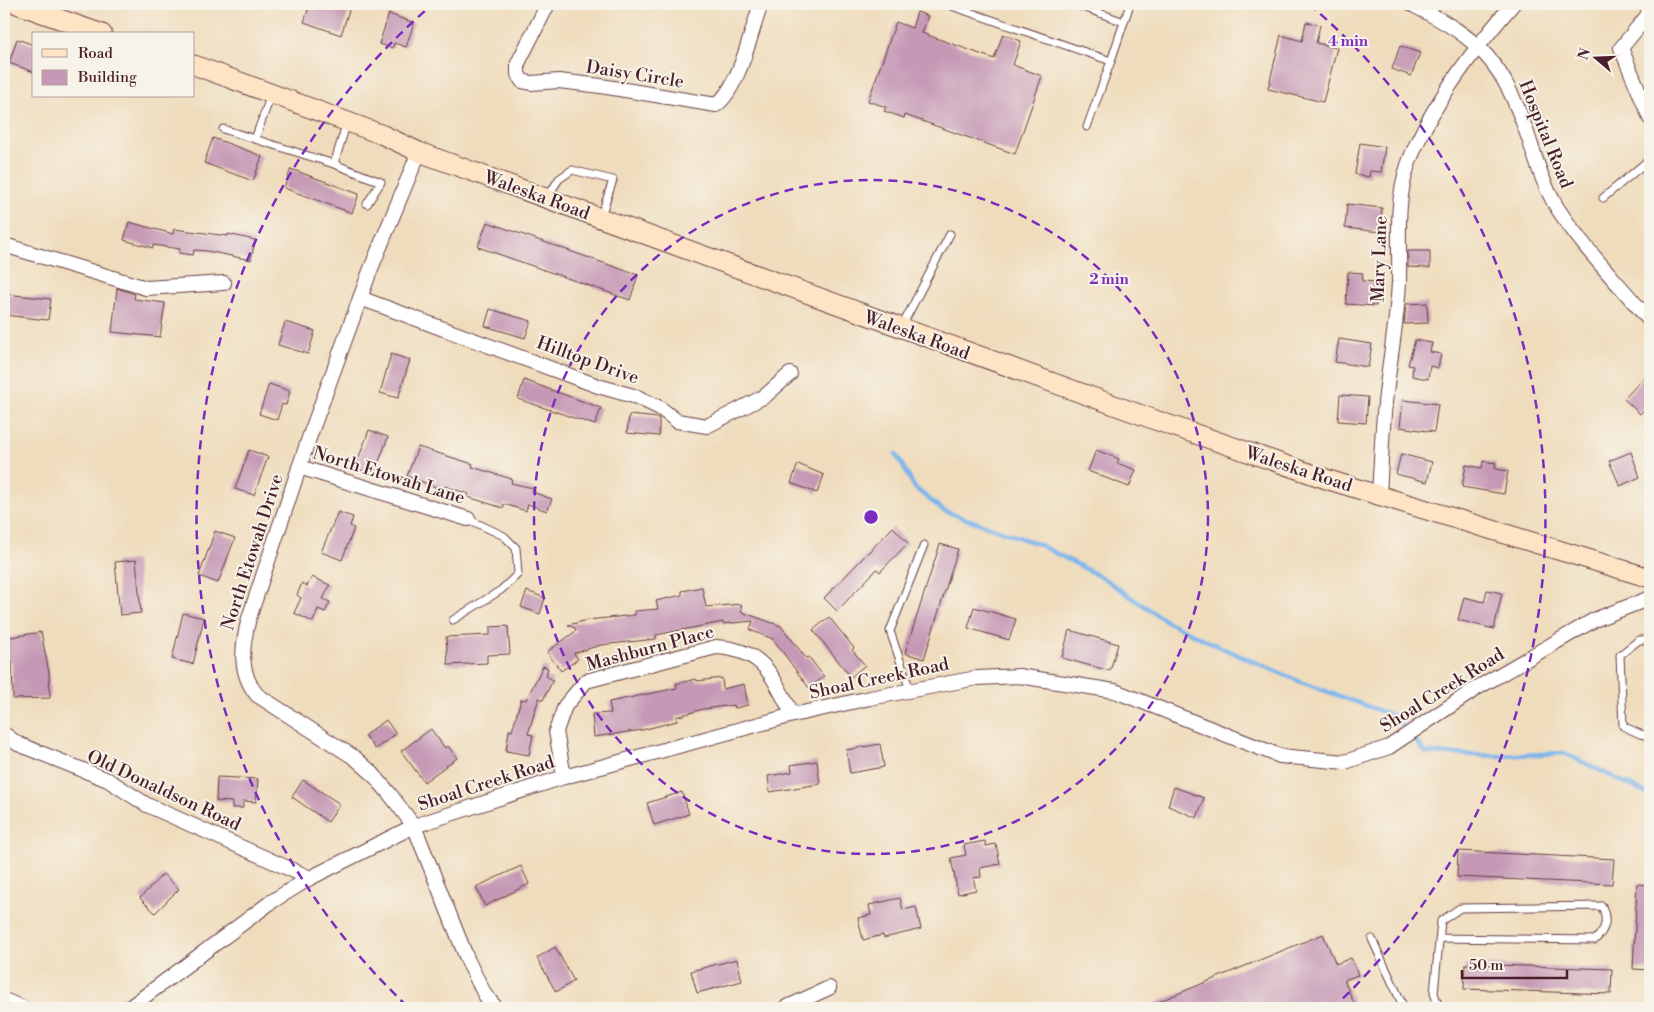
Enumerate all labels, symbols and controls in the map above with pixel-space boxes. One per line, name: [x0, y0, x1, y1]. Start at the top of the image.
legend: [32, 32, 195, 98]
text: 4 min: [1328, 32, 1369, 51]
north arrow: [1572, 32, 1622, 82]
text: Road: [78, 44, 113, 63]
text: N: [1574, 46, 1595, 62]
street label: Daisy Circle: [584, 55, 686, 94]
text: Building: [77, 68, 137, 87]
street label: Hospital Road: [1513, 77, 1578, 193]
street label: Waleska Road: [480, 165, 594, 226]
street label: Mary Lane: [1366, 215, 1393, 303]
text: 2 min: [1089, 270, 1129, 289]
street label: Waleska Road: [860, 305, 974, 366]
street label: Hilltop Drive: [534, 331, 642, 390]
street label: North Etowah Lane: [310, 441, 468, 510]
street label: Waleska Road: [1241, 441, 1356, 498]
street label: North Etowah Drive: [216, 471, 289, 633]
centre of rings: [862, 508, 880, 526]
street label: Mashburn Place: [584, 620, 717, 677]
street label: Shoal Creek Road: [1376, 643, 1509, 738]
street label: Shoal Creek Road: [807, 652, 952, 705]
street label: Old Donaldson Road: [83, 745, 245, 836]
street label: Shoal Creek Road: [415, 750, 558, 816]
scale bar: [1462, 947, 1566, 979]
text: 50 m: [1469, 956, 1503, 975]

